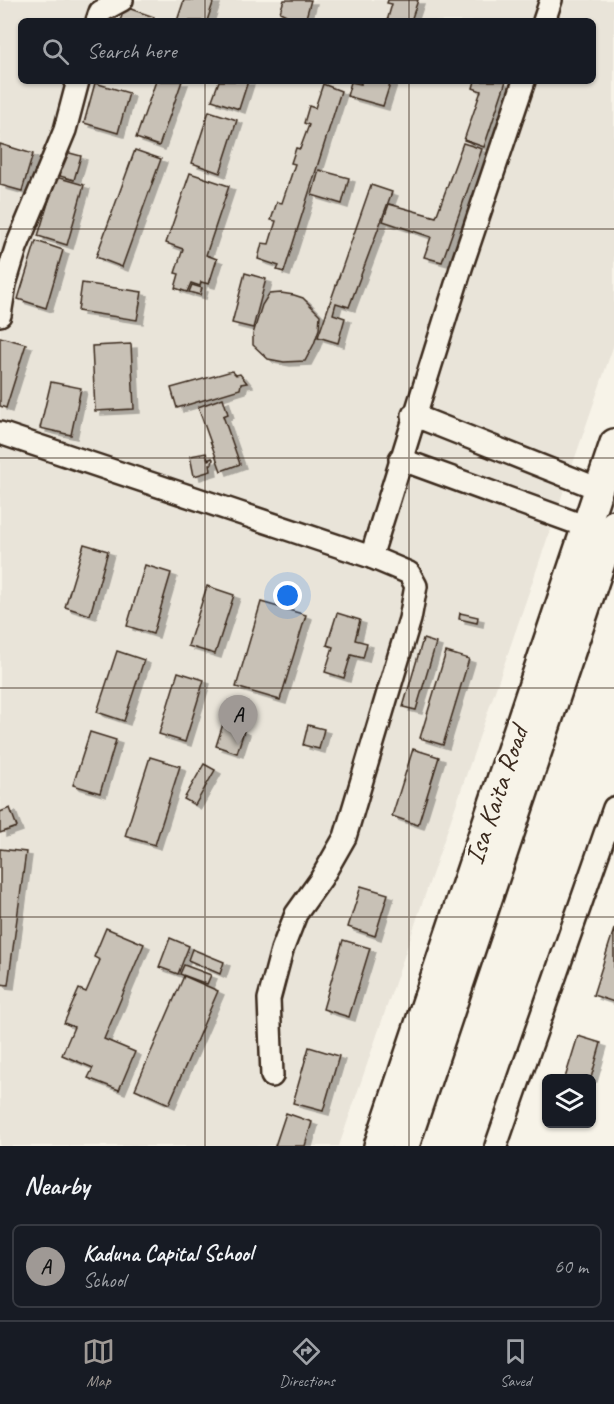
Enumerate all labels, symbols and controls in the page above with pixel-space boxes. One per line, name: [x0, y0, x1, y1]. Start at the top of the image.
search box: [18, 18, 596, 84]
icon: search: [39, 35, 72, 68]
text: Search here: [87, 37, 177, 65]
your location: [273, 581, 302, 610]
pin: A: [218, 696, 258, 745]
street label: Isa Kaita Road: [456, 718, 537, 869]
map controls: [542, 1074, 596, 1128]
button: layers: [542, 1074, 596, 1128]
text: Nearby: [24, 1169, 89, 1202]
text: Kaduna Capital School: [83, 1240, 253, 1268]
text: A: [40, 1254, 51, 1279]
text: 60 m: [554, 1254, 588, 1279]
text: School: [83, 1268, 126, 1293]
tab: Map: [82, 1335, 115, 1391]
tab: Directions: [279, 1335, 335, 1391]
tab: Saved: [499, 1335, 532, 1391]

